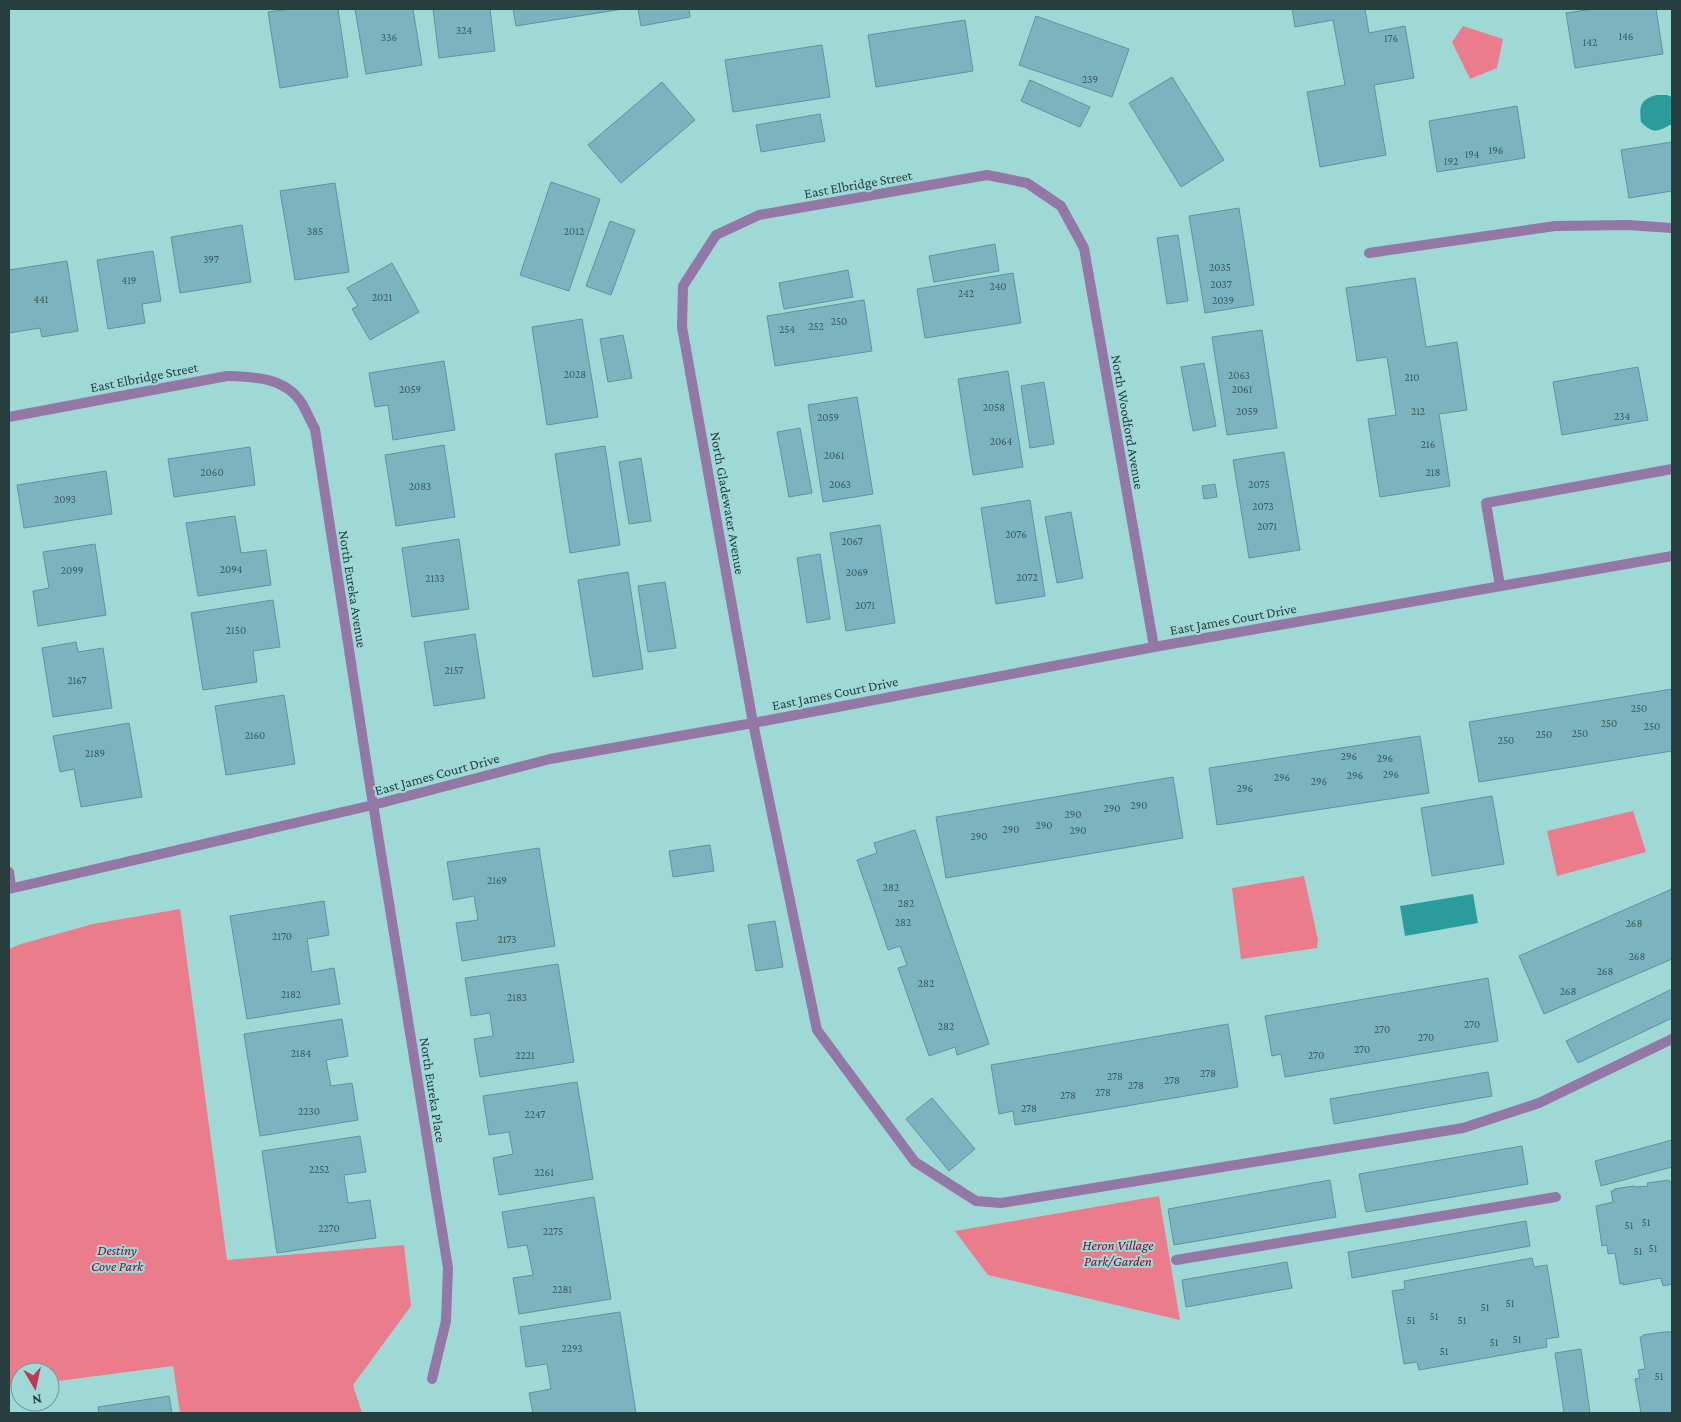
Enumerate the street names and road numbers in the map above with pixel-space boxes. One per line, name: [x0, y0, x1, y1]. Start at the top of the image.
street label: East Elbridge Street: [803, 167, 914, 201]
street label: North Woodford Avenue: [1108, 354, 1148, 490]
street label: East Elbridge Street: [89, 359, 200, 395]
street label: North Gladewater Avenue: [708, 430, 748, 576]
street label: North Eureka Avenue: [336, 529, 370, 649]
street label: East James Court Drive: [1168, 600, 1298, 638]
street label: East James Court Drive: [771, 673, 899, 713]
street label: East James Court Drive: [373, 750, 501, 798]
street label: North Eureka Place: [417, 1036, 449, 1144]

